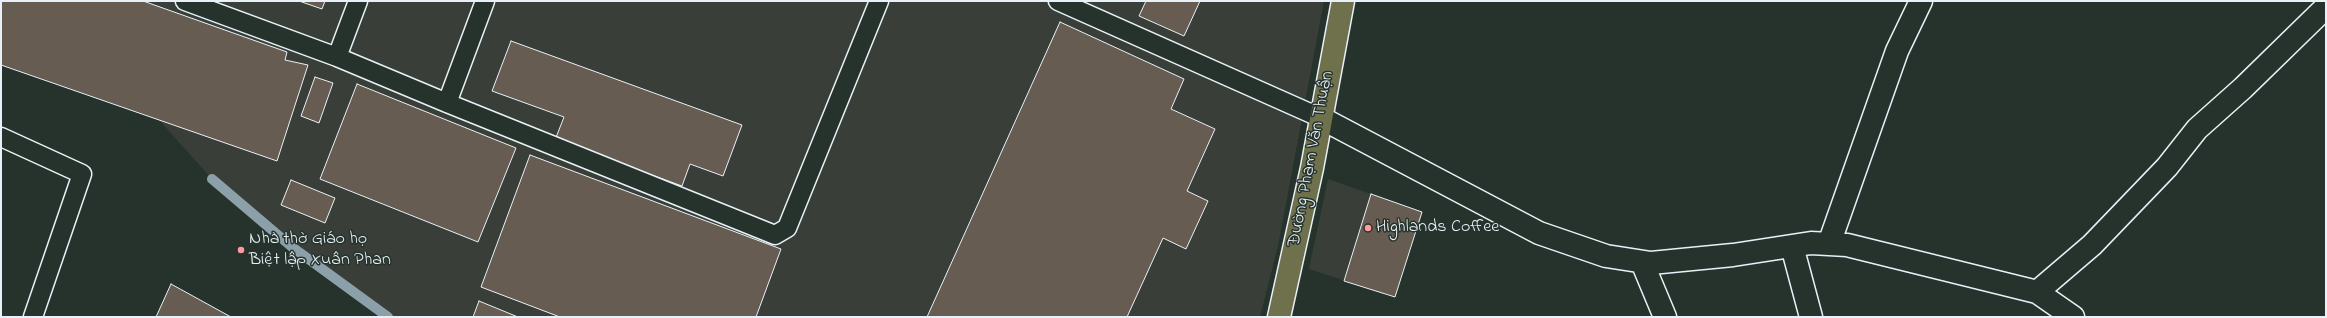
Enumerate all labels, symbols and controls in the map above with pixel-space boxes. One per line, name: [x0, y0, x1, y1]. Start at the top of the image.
street label: Đường Phạm Văn Thuận: [1284, 69, 1340, 249]
place label: Highlands Coffee: [1376, 217, 1499, 239]
marker: Highlands Coffee: [1363, 223, 1373, 233]
place label: Nhà thờ Giáo họ Biệt lập Xuân Phan: [249, 229, 391, 272]
marker: Nhà thờ Giáo họ Biệt lập Xuân Phan: [236, 245, 246, 255]

